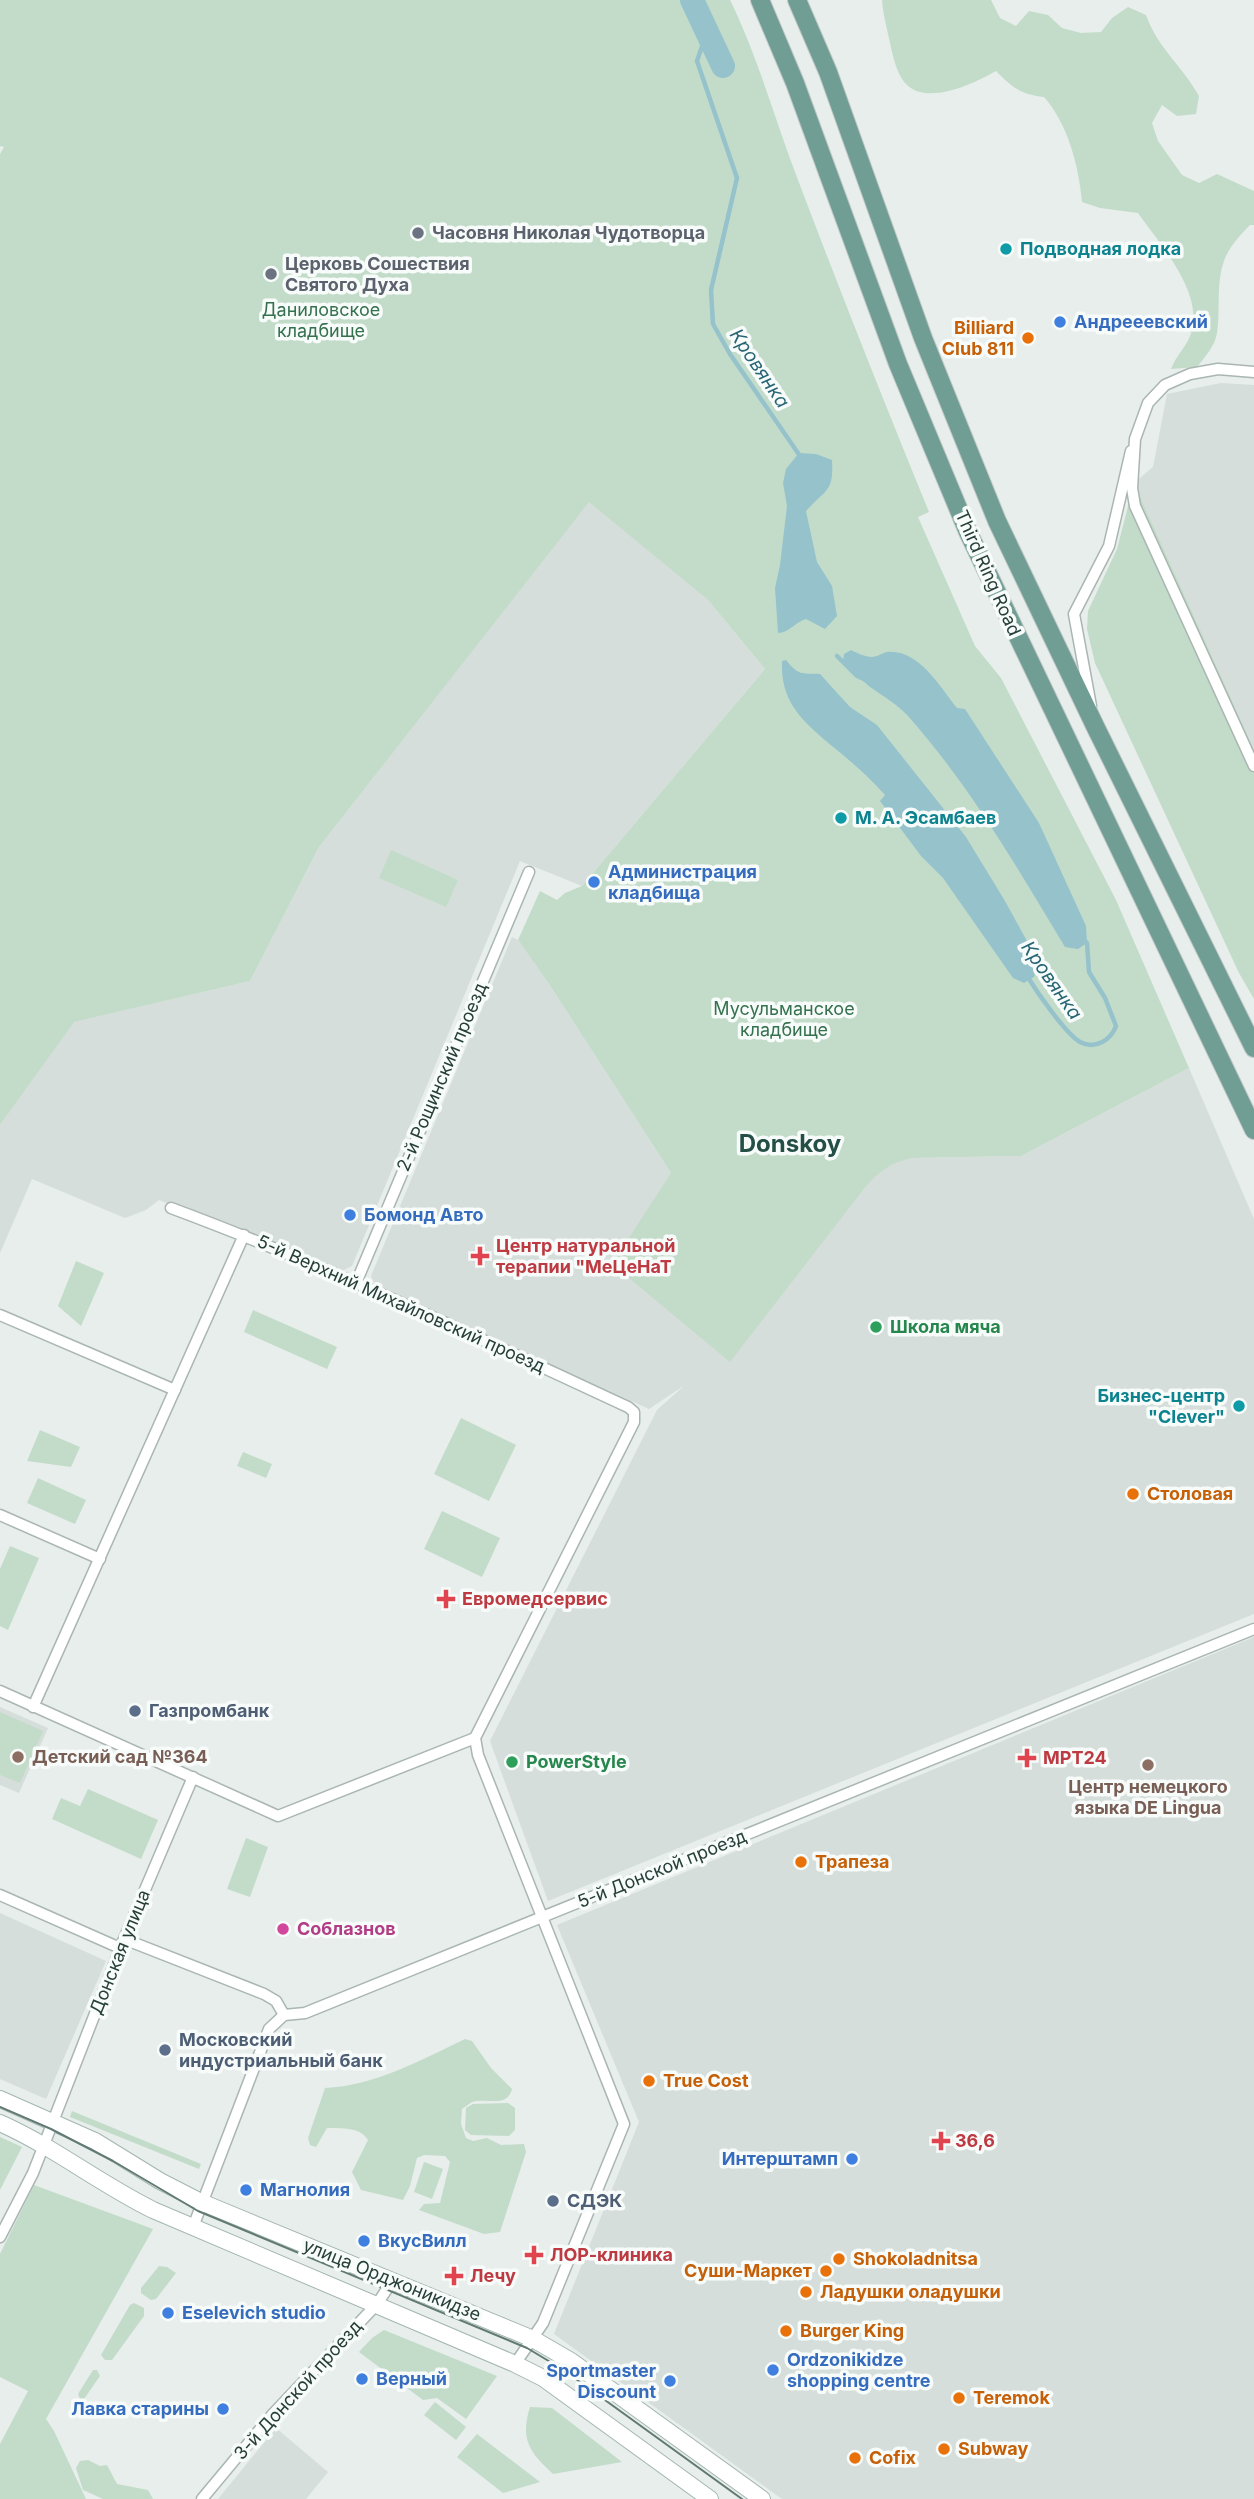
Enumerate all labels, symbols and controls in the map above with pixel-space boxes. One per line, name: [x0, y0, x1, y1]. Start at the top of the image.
place label: Часовня Николая Чудотворца: [432, 222, 705, 243]
marker: Часовня Николая Чудотворца: [410, 225, 426, 241]
place label: Подводная лодка: [1020, 238, 1181, 259]
marker: Подводная лодка: [998, 241, 1014, 257]
place label: Церковь Сошествия Святого Духа: [285, 253, 470, 295]
marker: Церковь Сошествия Святого Духа: [263, 266, 279, 282]
park label: Даниловское кладбище: [262, 299, 380, 341]
place label: Андрееевский: [1074, 311, 1208, 332]
marker: Андрееевский: [1052, 314, 1068, 330]
place label: Billiard Club 811: [942, 317, 1014, 359]
water label: Кровянка: [725, 324, 795, 412]
marker: Billiard Club 811: [1020, 330, 1036, 346]
street label: Third Ring Road: [951, 507, 1026, 639]
place label: М. А. Эсамбаев: [855, 807, 996, 828]
marker: М. А. Эсамбаев: [833, 810, 849, 826]
place label: Администрация кладбища: [608, 861, 757, 903]
marker: Администрация кладбища: [586, 874, 602, 890]
water label: Кровянка: [1016, 937, 1087, 1024]
street label: 2-й Рощинский проезд: [392, 979, 491, 1174]
park label: Мусульманское кладбище: [713, 998, 855, 1040]
district label: Donskoy: [739, 1129, 842, 1158]
place label: Бомонд Авто: [364, 1204, 483, 1225]
marker: Бомонд Авто: [342, 1207, 358, 1223]
street label: 5-й Верхний Михайловский проезд: [254, 1230, 548, 1377]
place label: Центр натуральной терапии "МеЦеНаТ: [496, 1235, 676, 1277]
marker: Центр натуральной терапии "МеЦеНаТ: [470, 1246, 490, 1266]
place label: Школа мяча: [890, 1316, 1001, 1337]
marker: Школа мяча: [868, 1319, 884, 1335]
place label: Бизнес-центр "Clever": [1097, 1385, 1225, 1427]
marker: Бизнес-центр "Clever": [1231, 1398, 1247, 1414]
place label: Столовая: [1147, 1483, 1233, 1504]
marker: Столовая: [1125, 1486, 1141, 1502]
place label: Евромедсервис: [462, 1588, 608, 1609]
marker: Евромедсервис: [436, 1589, 456, 1609]
place label: Газпромбанк: [149, 1700, 270, 1721]
marker: Газпромбанк: [127, 1703, 143, 1719]
place label: Детский сад №364: [32, 1746, 208, 1767]
place label: МРТ24: [1043, 1747, 1107, 1768]
marker: МРТ24: [1017, 1748, 1037, 1768]
marker: Детский сад №364: [10, 1749, 26, 1765]
place label: PowerStyle: [526, 1751, 627, 1772]
marker: PowerStyle: [504, 1754, 520, 1770]
marker: Центр немецкого языка DE Lingua: [1140, 1757, 1156, 1773]
place label: Центр немецкого языка DE Lingua: [1068, 1776, 1228, 1818]
street label: 5-й Донской проезд: [574, 1825, 749, 1912]
place label: Трапеза: [815, 1851, 890, 1872]
marker: Трапеза: [793, 1854, 809, 1870]
street label: Донская улица: [85, 1886, 154, 2017]
place label: Соблазнов: [297, 1918, 396, 1939]
marker: Соблазнов: [275, 1921, 291, 1937]
place label: Московский индустриальный банк: [179, 2029, 383, 2071]
marker: Московский индустриальный банк: [157, 2042, 173, 2058]
place label: True Cost: [663, 2070, 749, 2091]
marker: True Cost: [641, 2073, 657, 2089]
place label: 36,6: [955, 2130, 995, 2151]
marker: 36,6: [933, 2133, 949, 2149]
place label: Интерштамп: [722, 2148, 838, 2169]
marker: Интерштамп: [844, 2151, 860, 2167]
place label: Магнолия: [260, 2179, 350, 2200]
marker: Магнолия: [238, 2182, 254, 2198]
place label: СДЭК: [567, 2190, 622, 2211]
marker: СДЭК: [545, 2193, 561, 2209]
place label: ВкусВилл: [378, 2230, 467, 2251]
marker: ВкусВилл: [356, 2233, 372, 2249]
street label: улица Орджоникидзе: [300, 2234, 484, 2325]
place label: ЛОР-клиника: [550, 2244, 673, 2265]
marker: ЛОР-клиника: [524, 2245, 544, 2265]
place label: Shokoladnitsa: [853, 2248, 978, 2269]
marker: Shokoladnitsa: [831, 2251, 847, 2267]
place label: Суши-Маркет: [684, 2260, 812, 2281]
marker: Суши-Маркет: [818, 2263, 834, 2279]
place label: Лечу: [470, 2265, 516, 2286]
marker: Лечу: [444, 2266, 464, 2286]
place label: Ладушки оладушки: [820, 2281, 1001, 2302]
marker: Ладушки оладушки: [798, 2284, 814, 2300]
place label: Eselevich studio: [182, 2302, 326, 2323]
marker: Eselevich studio: [160, 2305, 176, 2321]
street label: 3-й Донской проезд: [229, 2316, 366, 2464]
place label: Burger King: [800, 2320, 904, 2341]
marker: Burger King: [778, 2323, 794, 2339]
place label: Ordzonikidze shopping centre: [787, 2349, 931, 2391]
place label: Sportmaster Discount: [546, 2360, 656, 2402]
marker: Ordzonikidze shopping centre: [765, 2362, 781, 2378]
place label: Верный: [376, 2368, 447, 2389]
marker: Верный: [354, 2371, 370, 2387]
marker: Sportmaster Discount: [662, 2373, 678, 2389]
place label: Teremok: [973, 2387, 1050, 2408]
marker: Teremok: [951, 2390, 967, 2406]
place label: Лавка старины: [71, 2398, 209, 2419]
marker: Лавка старины: [215, 2401, 231, 2417]
place label: Subway: [958, 2438, 1028, 2459]
marker: Subway: [936, 2441, 952, 2457]
place label: Cofix: [869, 2447, 917, 2468]
marker: Cofix: [847, 2450, 863, 2466]

